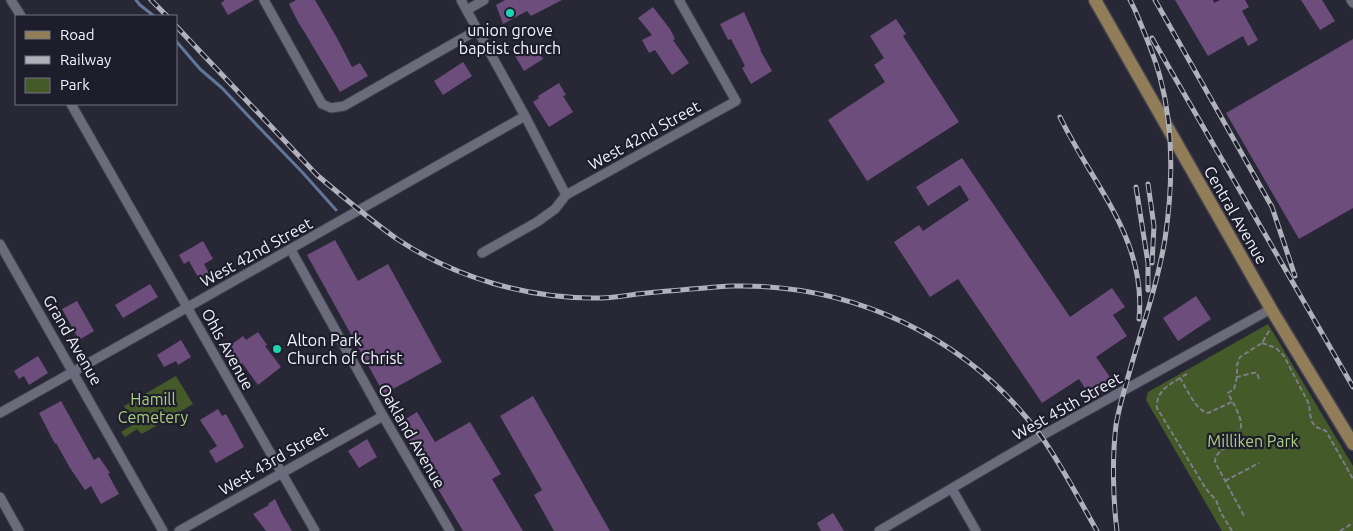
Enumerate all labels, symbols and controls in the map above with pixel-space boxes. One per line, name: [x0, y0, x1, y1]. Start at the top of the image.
marker: union grove baptist church: [504, 7, 516, 19]
legend: [15, 15, 178, 105]
place label: union grove baptist church: [459, 21, 561, 57]
text: Road: [60, 26, 95, 43]
text: Railway: [60, 51, 111, 68]
text: Park: [60, 76, 90, 93]
street label: West 42nd Street: [585, 96, 704, 173]
street label: Central Avenue: [1201, 163, 1271, 267]
street label: West 42nd Street: [197, 213, 316, 290]
street label: Grand Avenue: [40, 292, 106, 388]
street label: Ohls Avenue: [198, 305, 258, 393]
place label: Alton Park Church of Christ: [287, 331, 403, 367]
marker: Alton Park Church of Christ: [271, 343, 283, 355]
street label: West 45th Street: [1009, 368, 1125, 443]
street label: Oakland Avenue: [375, 381, 449, 491]
park label: Hamill Cemetery: [118, 390, 189, 426]
street label: West 43rd Street: [216, 421, 331, 498]
park label: Milliken Park: [1207, 432, 1299, 450]

